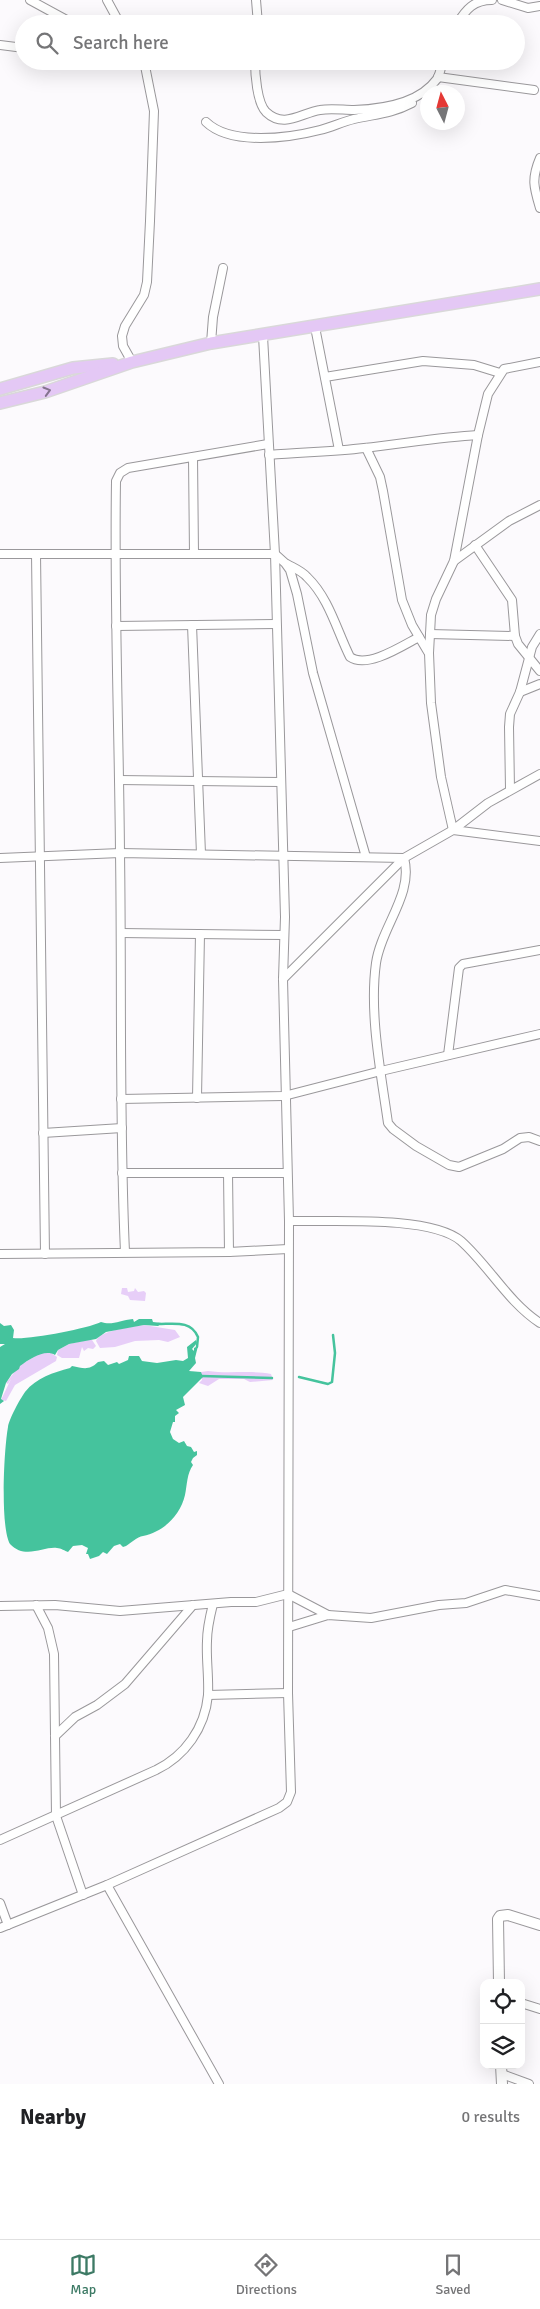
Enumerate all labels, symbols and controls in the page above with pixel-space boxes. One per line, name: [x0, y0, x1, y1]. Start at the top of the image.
search box: [15, 15, 525, 70]
icon: search: [33, 29, 61, 57]
text: Search here: [73, 31, 169, 55]
north arrow: [420, 85, 465, 130]
one-way arrow: [43, 387, 51, 397]
map controls: [480, 1979, 525, 2069]
button: locate: [480, 1979, 525, 2024]
button: layers: [480, 2024, 525, 2069]
text: Nearby: [20, 2104, 86, 2130]
text: 0 results: [461, 2107, 520, 2127]
tab: Map: [69, 2251, 97, 2298]
tab: Directions: [236, 2251, 297, 2298]
tab: Saved: [435, 2251, 471, 2298]

